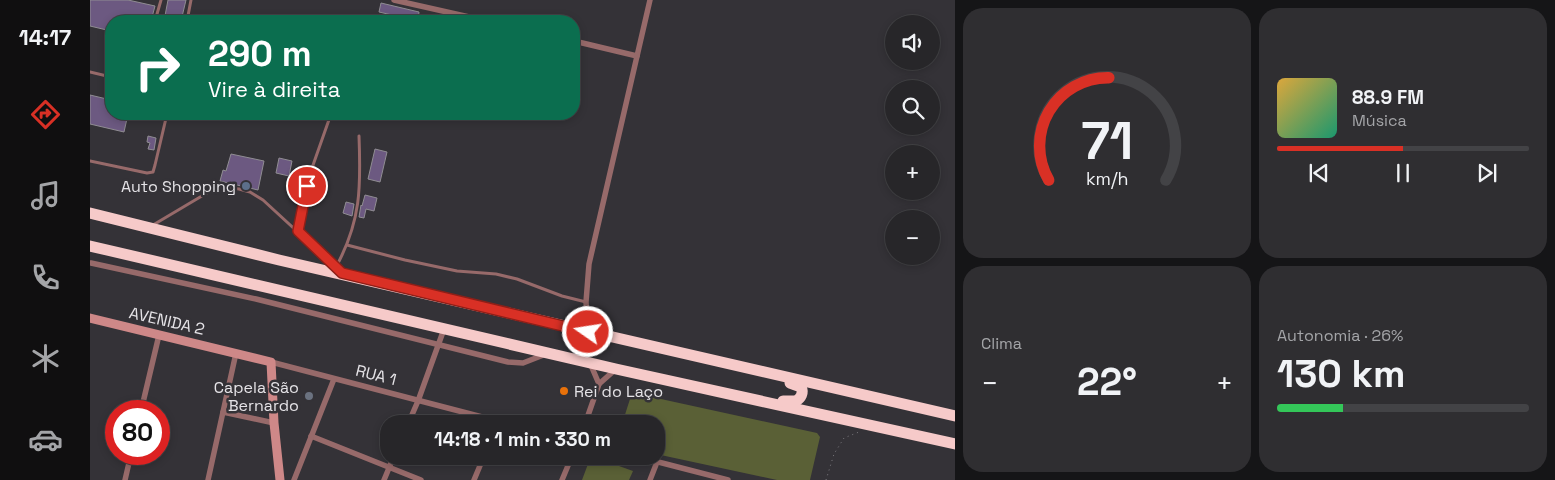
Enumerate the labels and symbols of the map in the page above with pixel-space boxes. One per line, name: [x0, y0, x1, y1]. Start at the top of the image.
pin: [286, 165, 328, 207]
place label: Auto Shopping: [121, 176, 236, 197]
marker: Auto Shopping: [240, 180, 252, 192]
street label: AVENIDA 2: [127, 302, 207, 340]
position arrow: [561, 305, 613, 357]
street label: RUA 1: [353, 360, 399, 390]
place label: Capela São Bernardo: [214, 377, 299, 416]
place label: Rei do Laço: [574, 381, 663, 402]
marker: Rei do Laço: [558, 385, 570, 397]
marker: Capela São Bernardo: [303, 390, 315, 402]
speed limit sign: 80: [105, 400, 170, 465]

